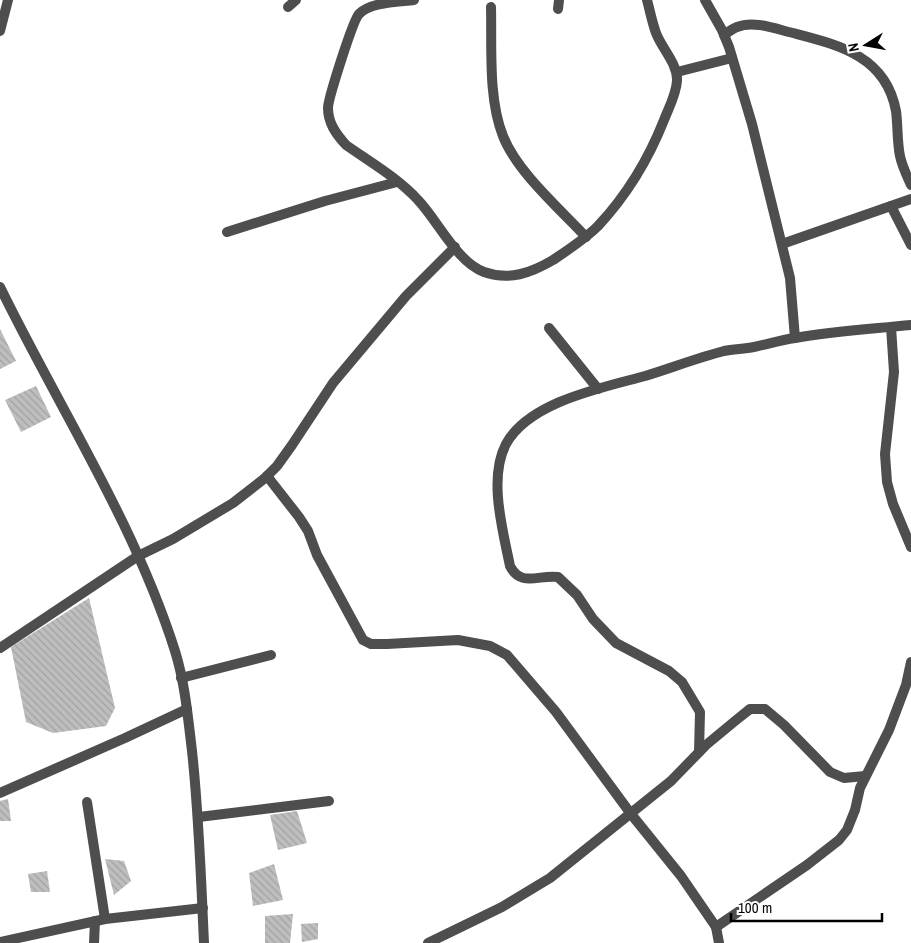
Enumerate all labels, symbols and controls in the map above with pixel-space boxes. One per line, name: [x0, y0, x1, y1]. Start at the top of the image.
north arrow: [841, 20, 891, 70]
text: N: [844, 42, 863, 53]
scale bar: [731, 890, 882, 922]
text: 100 m: [738, 897, 772, 918]

